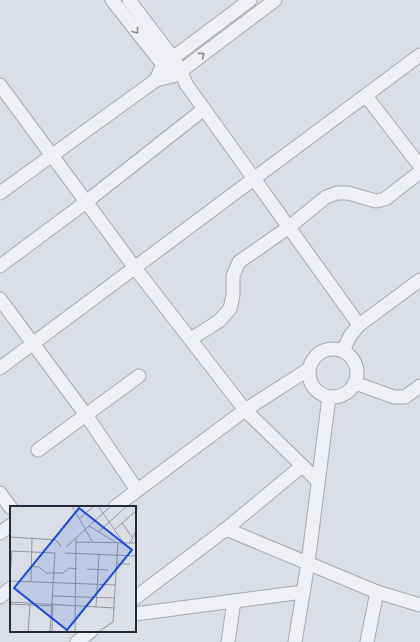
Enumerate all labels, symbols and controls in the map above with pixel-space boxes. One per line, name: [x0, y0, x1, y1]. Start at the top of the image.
one-way arrow: [131, 27, 138, 34]
one-way arrow: [197, 53, 204, 60]
inset map: [10, 506, 136, 632]

